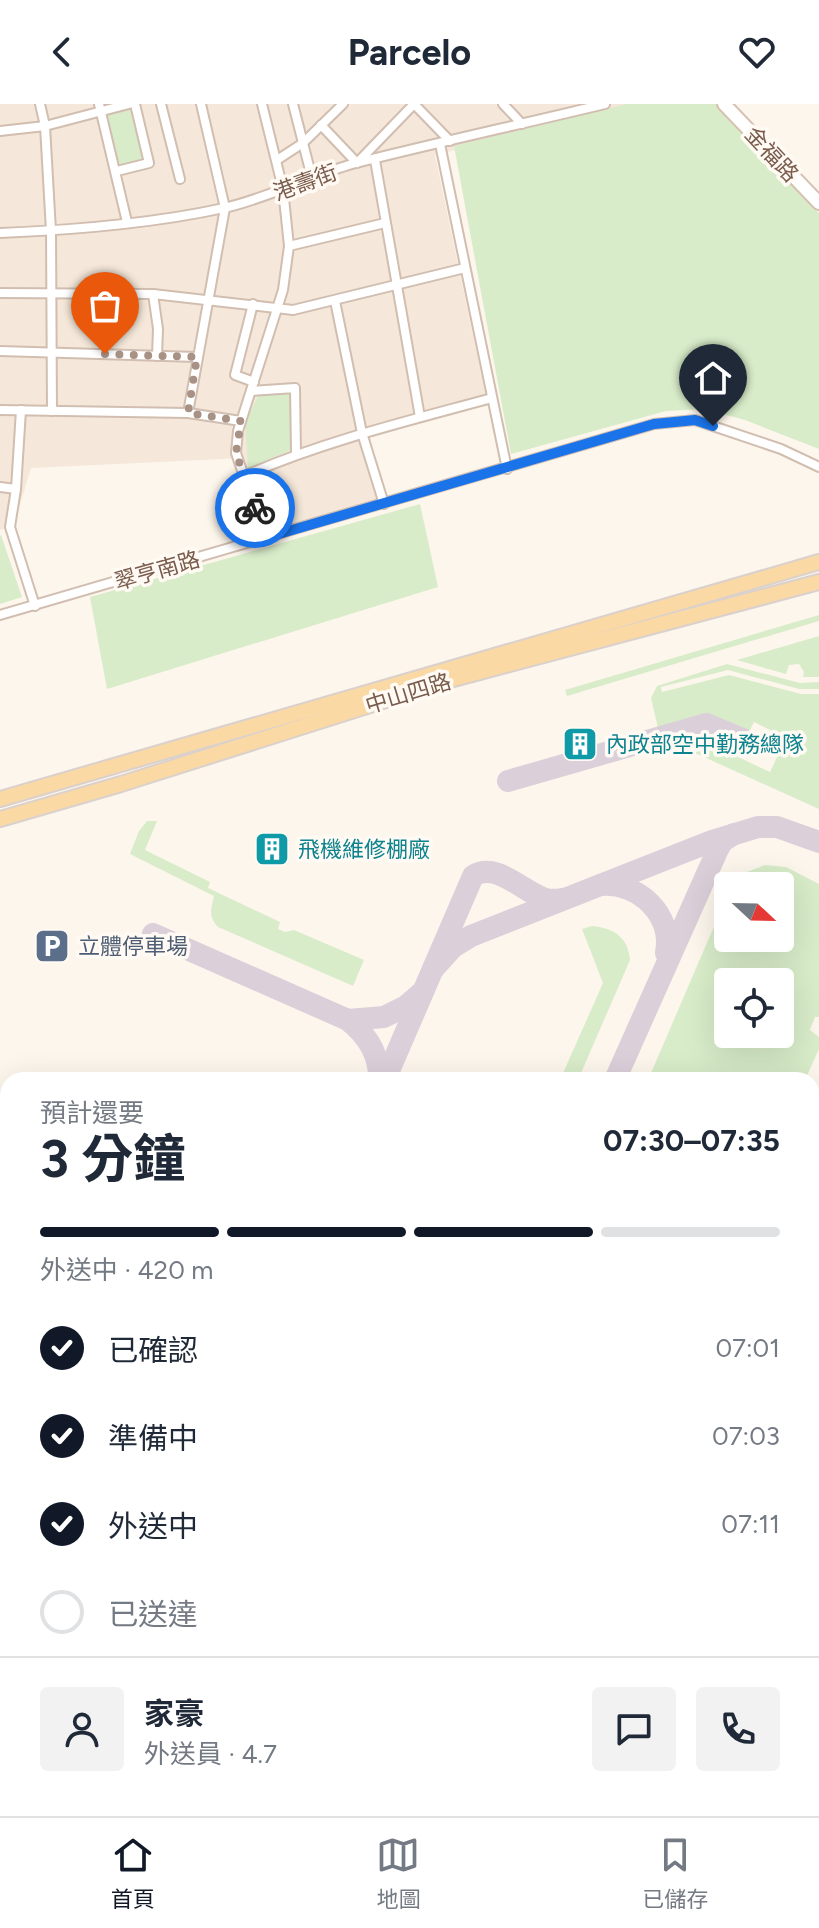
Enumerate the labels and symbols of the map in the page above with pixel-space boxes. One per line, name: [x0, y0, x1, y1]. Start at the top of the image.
street label: 金福路: [739, 121, 804, 188]
street label: 港壽街: [270, 158, 341, 206]
pin: [71, 272, 139, 354]
pin: [679, 344, 747, 426]
courier: [215, 468, 295, 548]
street label: 翠亨南路: [111, 545, 203, 596]
street label: 中山四路: [362, 668, 454, 719]
building icon: 內政部空中勤務總隊: [561, 725, 599, 763]
place label: 內政部空中勤務總隊: [606, 731, 804, 758]
building icon: 飛機維修棚廠: [253, 830, 291, 868]
place label: 飛機維修棚廠: [298, 836, 430, 863]
north arrow: [714, 872, 794, 952]
parking icon: 立體停車場: [33, 927, 71, 965]
place label: 立體停車場: [78, 933, 188, 960]

